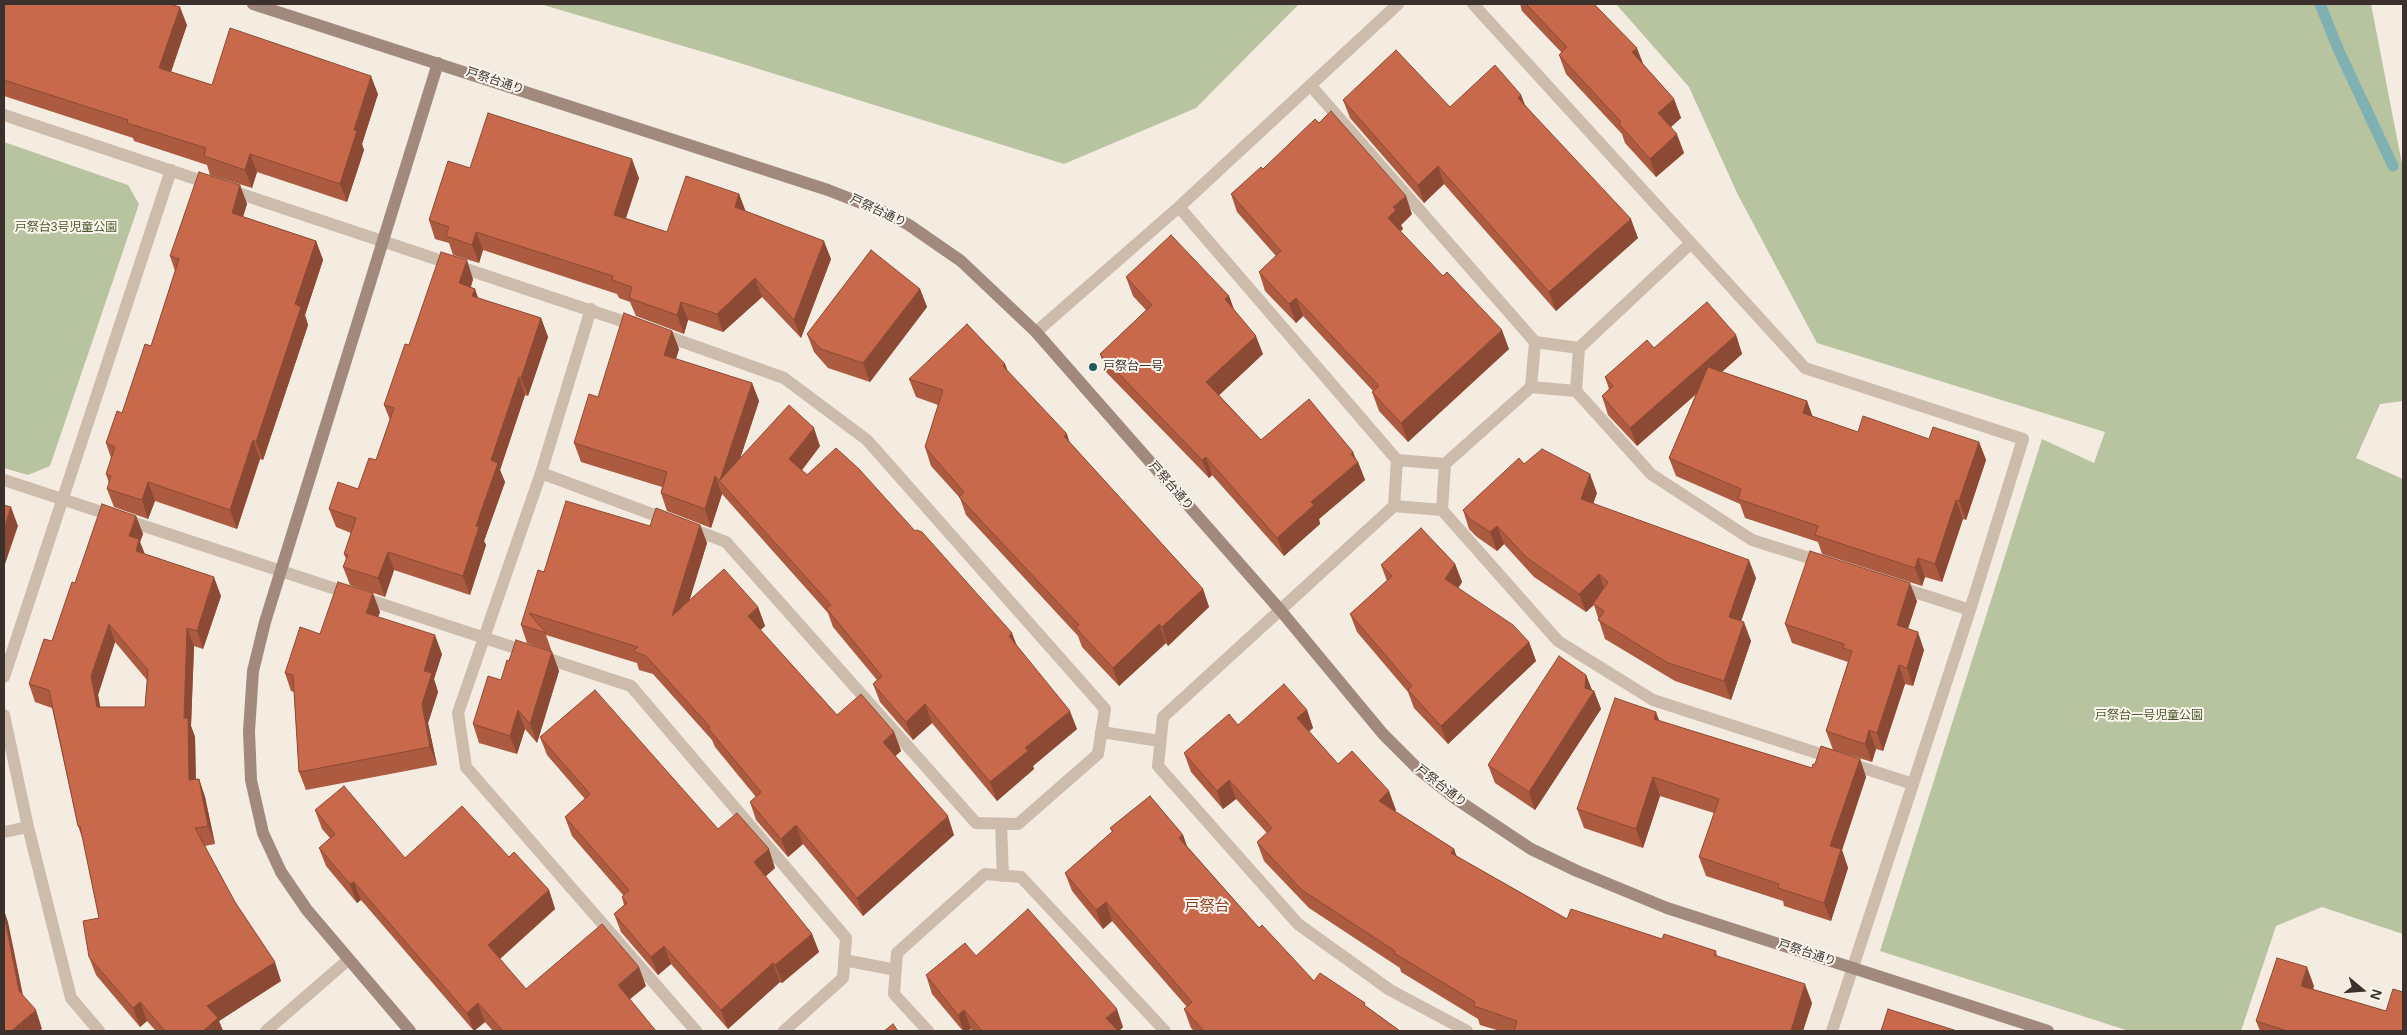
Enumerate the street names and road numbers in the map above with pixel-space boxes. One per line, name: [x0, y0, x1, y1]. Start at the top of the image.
street label: 戸祭台通り: [464, 65, 526, 97]
street label: 戸祭台通り: [848, 192, 908, 230]
street label: 戸祭台通り: [1146, 459, 1196, 513]
street label: 戸祭台通り: [1413, 762, 1469, 810]
street label: 戸祭台通り: [1776, 937, 1838, 969]

